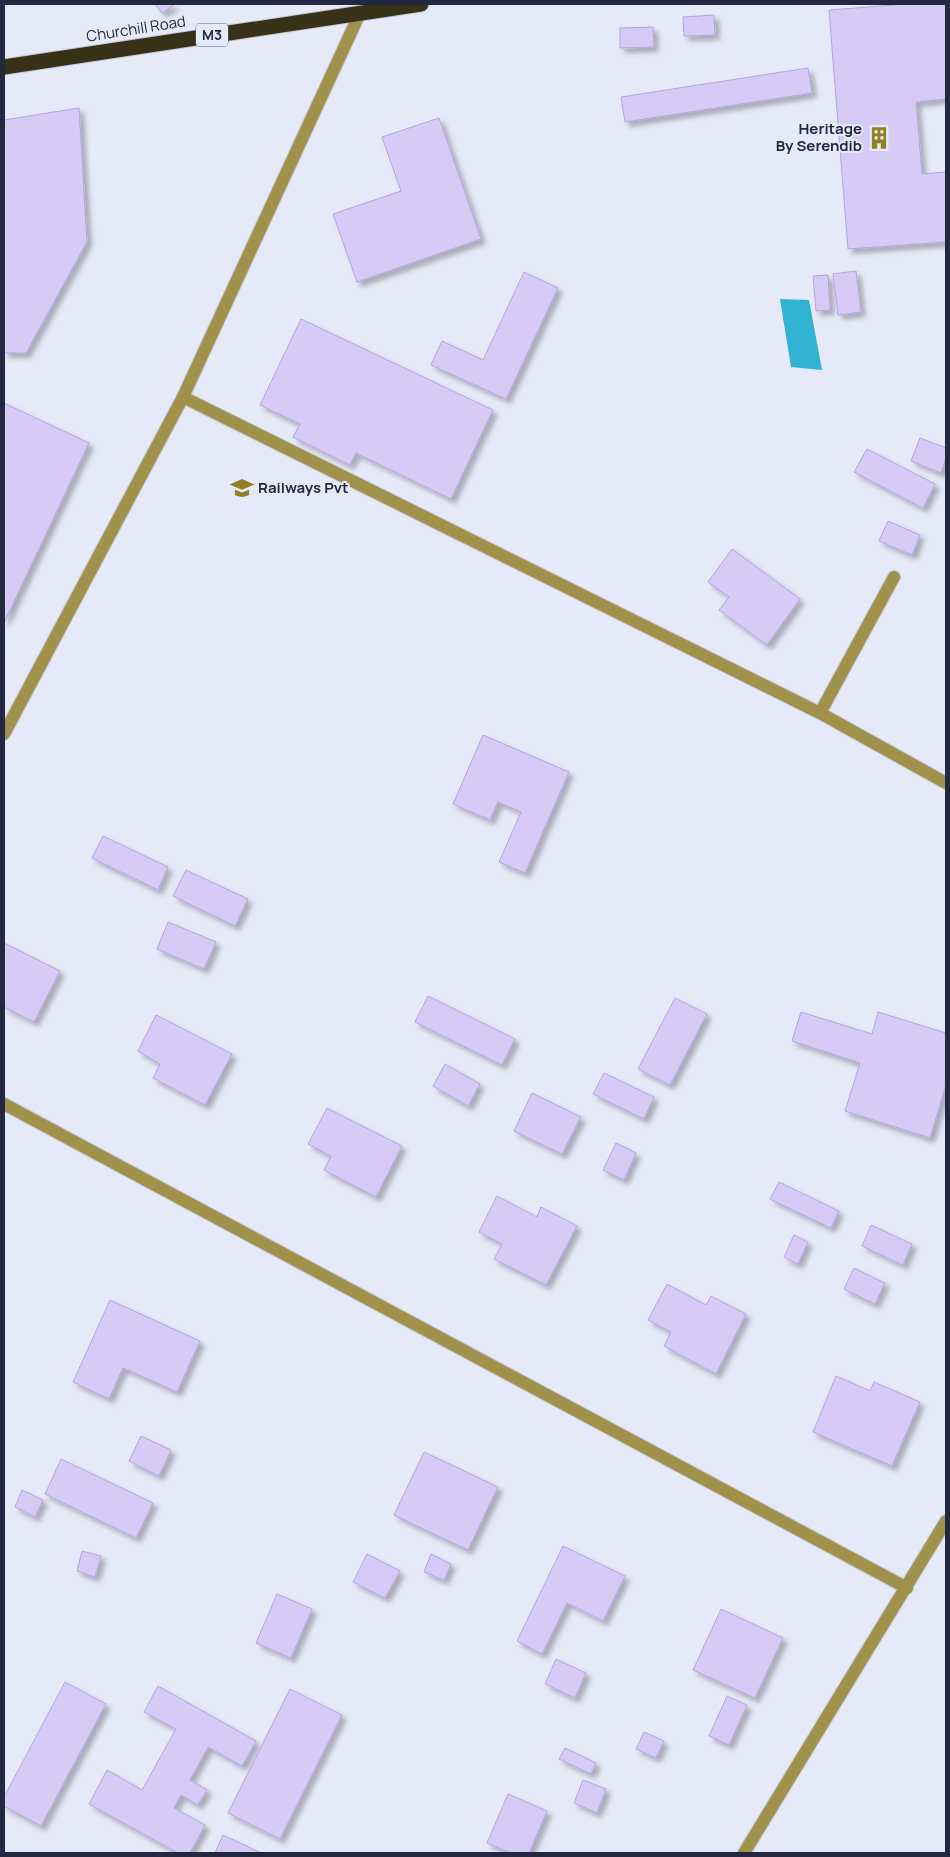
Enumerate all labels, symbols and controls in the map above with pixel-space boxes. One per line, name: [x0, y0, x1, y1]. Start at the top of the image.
street label: Churchill Road: [85, 10, 187, 47]
road number: M3: [196, 24, 228, 46]
place label: Heritage By Serendib: [776, 118, 862, 156]
building icon: Heritage By Serendib: [866, 125, 892, 151]
school or university icon: Railways Pvt: [229, 475, 255, 501]
place label: Railways Pvt: [258, 477, 349, 498]

